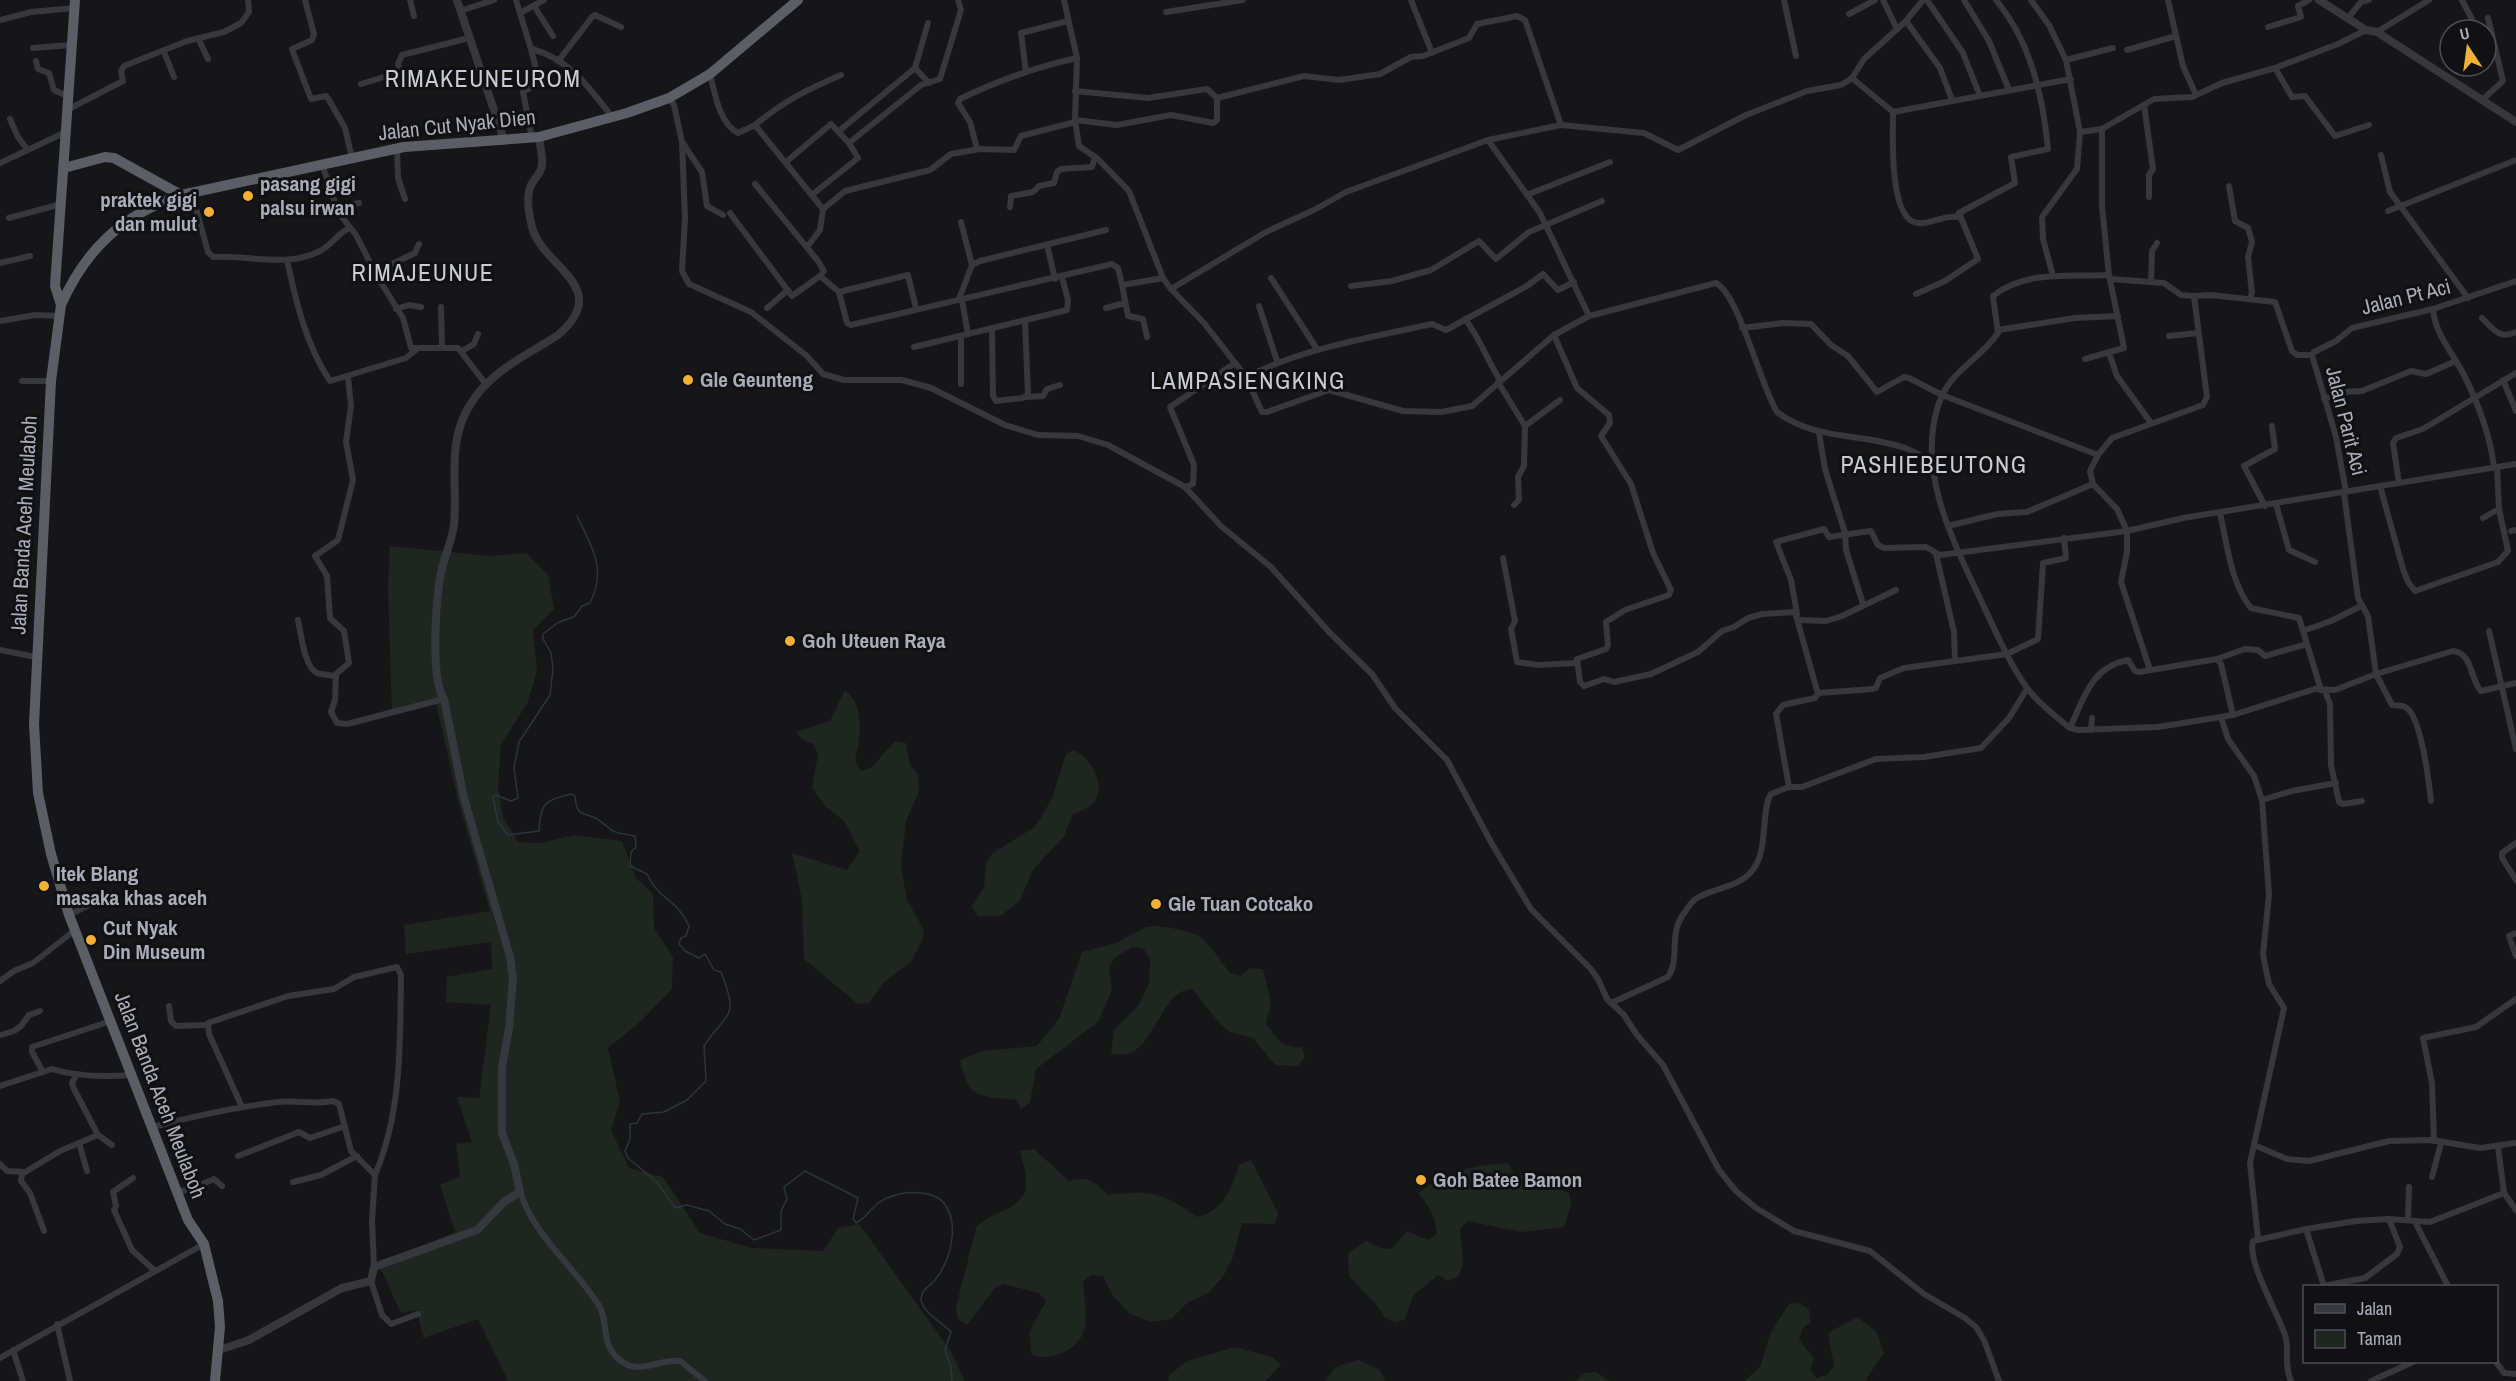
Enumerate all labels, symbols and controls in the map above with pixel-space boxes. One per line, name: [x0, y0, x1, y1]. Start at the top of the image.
north arrow: [2438, 18, 2498, 78]
text: U: [2458, 22, 2472, 45]
district label: RIMAKEUNEUROM: [385, 62, 581, 94]
street label: Jalan Cut Nyak Dien: [377, 102, 537, 147]
place label: pasang gigi palsu irwan: [260, 169, 356, 222]
place label: praktek gigi dan mulut: [100, 185, 197, 238]
marker: pasang gigi palsu irwan: [241, 189, 255, 203]
marker: praktek gigi dan mulut: [202, 205, 216, 219]
district label: RIMAJEUNUE: [352, 256, 494, 288]
street label: Jalan Pt Aci: [2358, 271, 2454, 322]
street label: Jalan Parit Aci: [2319, 363, 2374, 478]
district label: LAMPASIENGKING: [1150, 364, 1346, 396]
place label: Gle Geunteng: [700, 365, 813, 394]
marker: Gle Geunteng: [681, 373, 695, 387]
street label: Jalan Banda Aceh Meulaboh: [3, 415, 44, 635]
district label: PASHIEBEUTONG: [1840, 448, 2028, 480]
place label: Goh Uteuen Raya: [802, 626, 946, 655]
marker: Goh Uteuen Raya: [783, 634, 797, 648]
place label: Itek Blang masaka khas aceh: [56, 859, 207, 912]
marker: Itek Blang masaka khas aceh: [37, 879, 51, 893]
place label: Gle Tuan Cotcako: [1168, 889, 1313, 918]
marker: Gle Tuan Cotcako: [1149, 897, 1163, 911]
place label: Cut Nyak Din Museum: [103, 913, 205, 966]
marker: Cut Nyak Din Museum: [84, 933, 98, 947]
street label: Jalan Banda Aceh Meulaboh: [108, 987, 213, 1202]
place label: Goh Batee Bamon: [1433, 1165, 1582, 1194]
marker: Goh Batee Bamon: [1414, 1173, 1428, 1187]
legend: [2303, 1285, 2498, 1363]
text: Jalan: [2357, 1296, 2392, 1321]
text: Taman: [2357, 1326, 2402, 1351]

